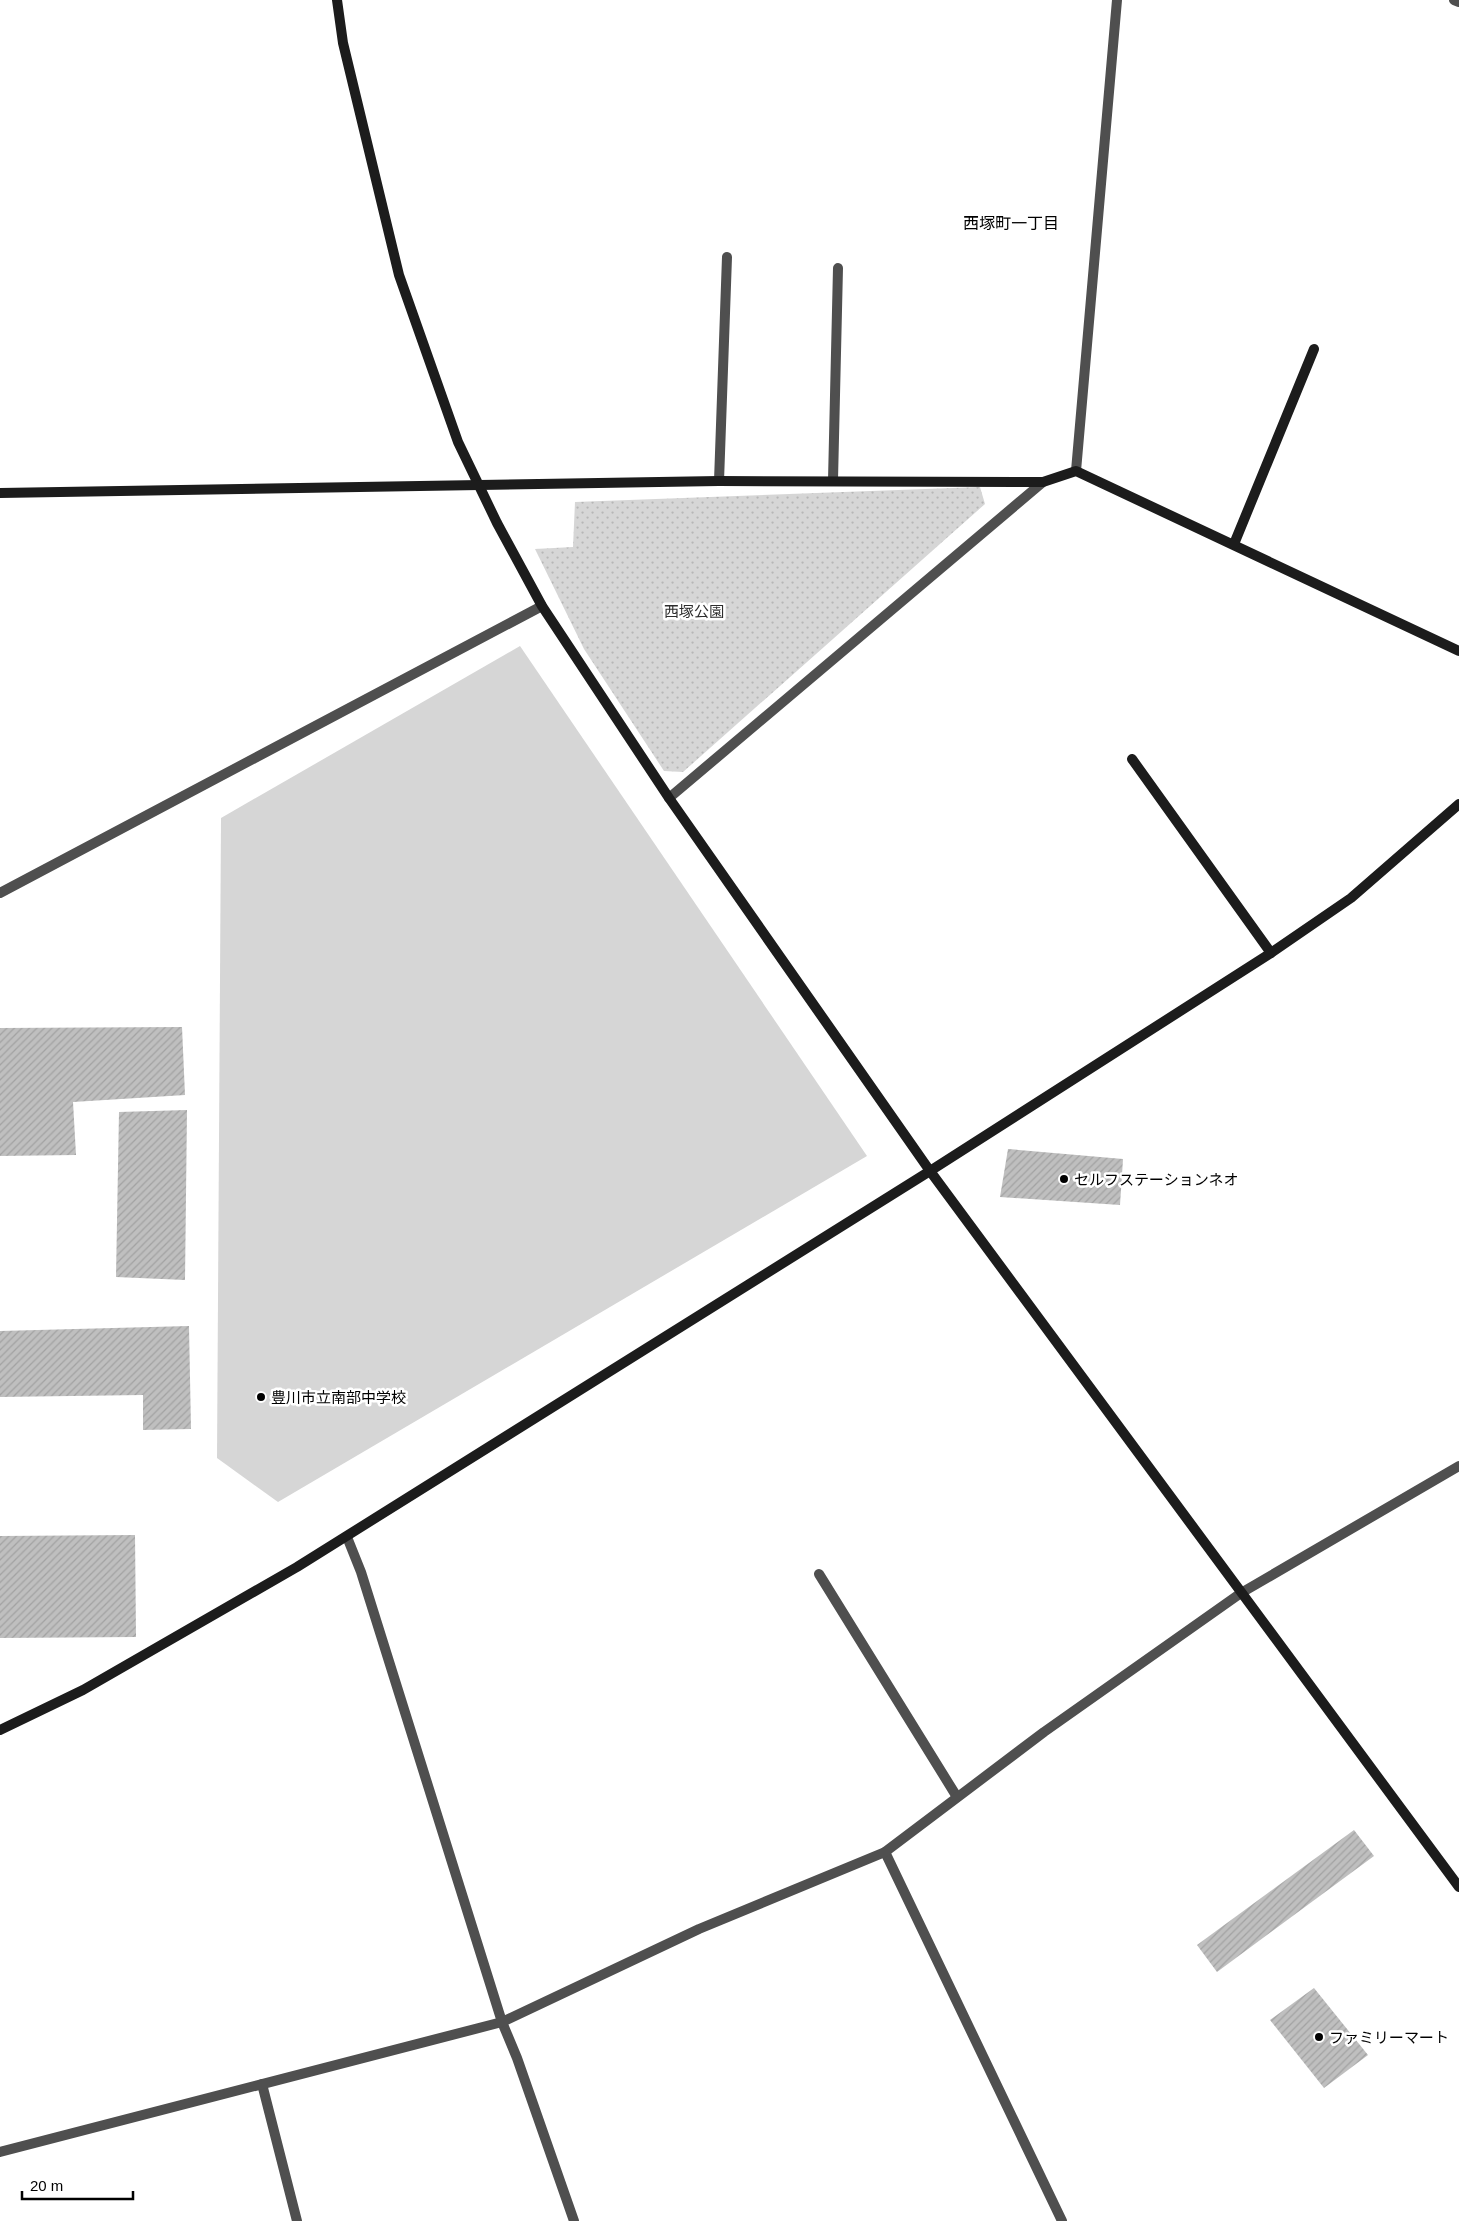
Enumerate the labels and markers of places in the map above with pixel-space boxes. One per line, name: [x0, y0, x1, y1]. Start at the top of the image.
place label: セルフステーションネオ: [1074, 1171, 1238, 1188]
marker: セルフステーションネオ: [1058, 1173, 1070, 1185]
place label: 豊川市立南部中学校: [271, 1389, 406, 1406]
marker: 豊川市立南部中学校: [255, 1391, 267, 1403]
place label: ファミリーマート: [1329, 2029, 1449, 2046]
marker: ファミリーマート: [1313, 2031, 1325, 2043]

